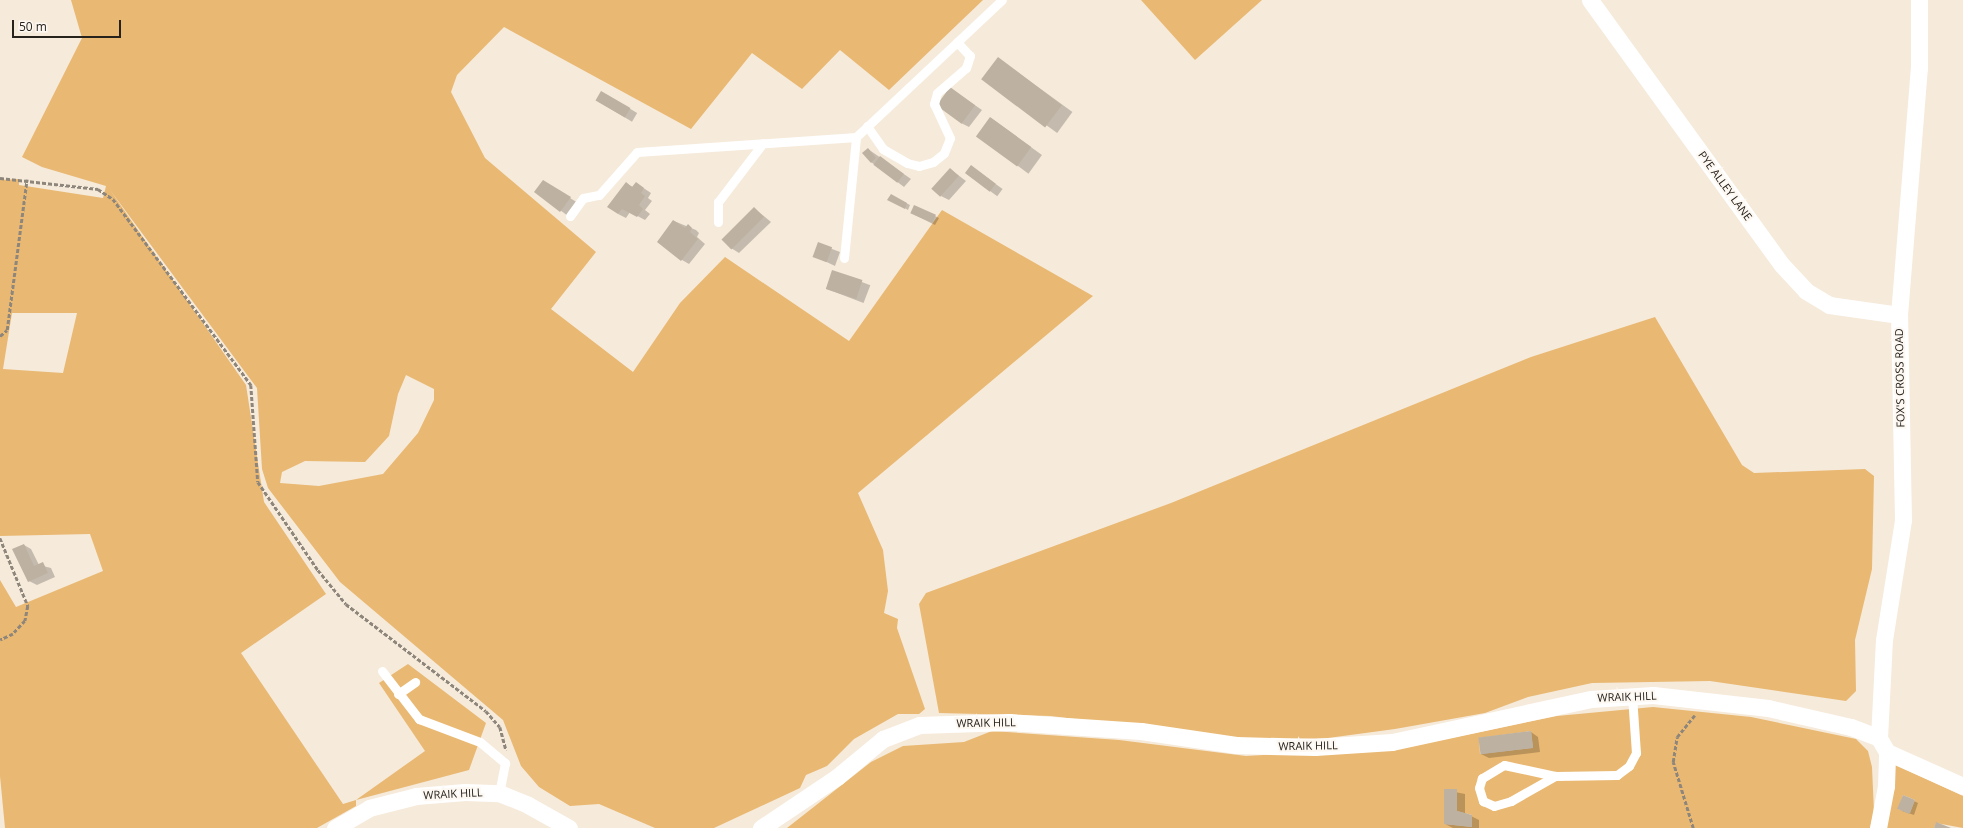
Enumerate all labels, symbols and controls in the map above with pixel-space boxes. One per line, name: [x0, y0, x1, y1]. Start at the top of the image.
scale bar: [14, 12, 123, 38]
text: 50 m: [19, 18, 47, 35]
street label: PYE ALLEY LANE: [1695, 149, 1755, 223]
street label: FOX'S CROSS ROAD: [1893, 328, 1907, 428]
street label: WRAIK HILL: [1597, 689, 1657, 705]
street label: WRAIK HILL: [956, 716, 1016, 730]
street label: WRAIK HILL: [1278, 739, 1338, 753]
street label: WRAIK HILL: [423, 786, 483, 802]

